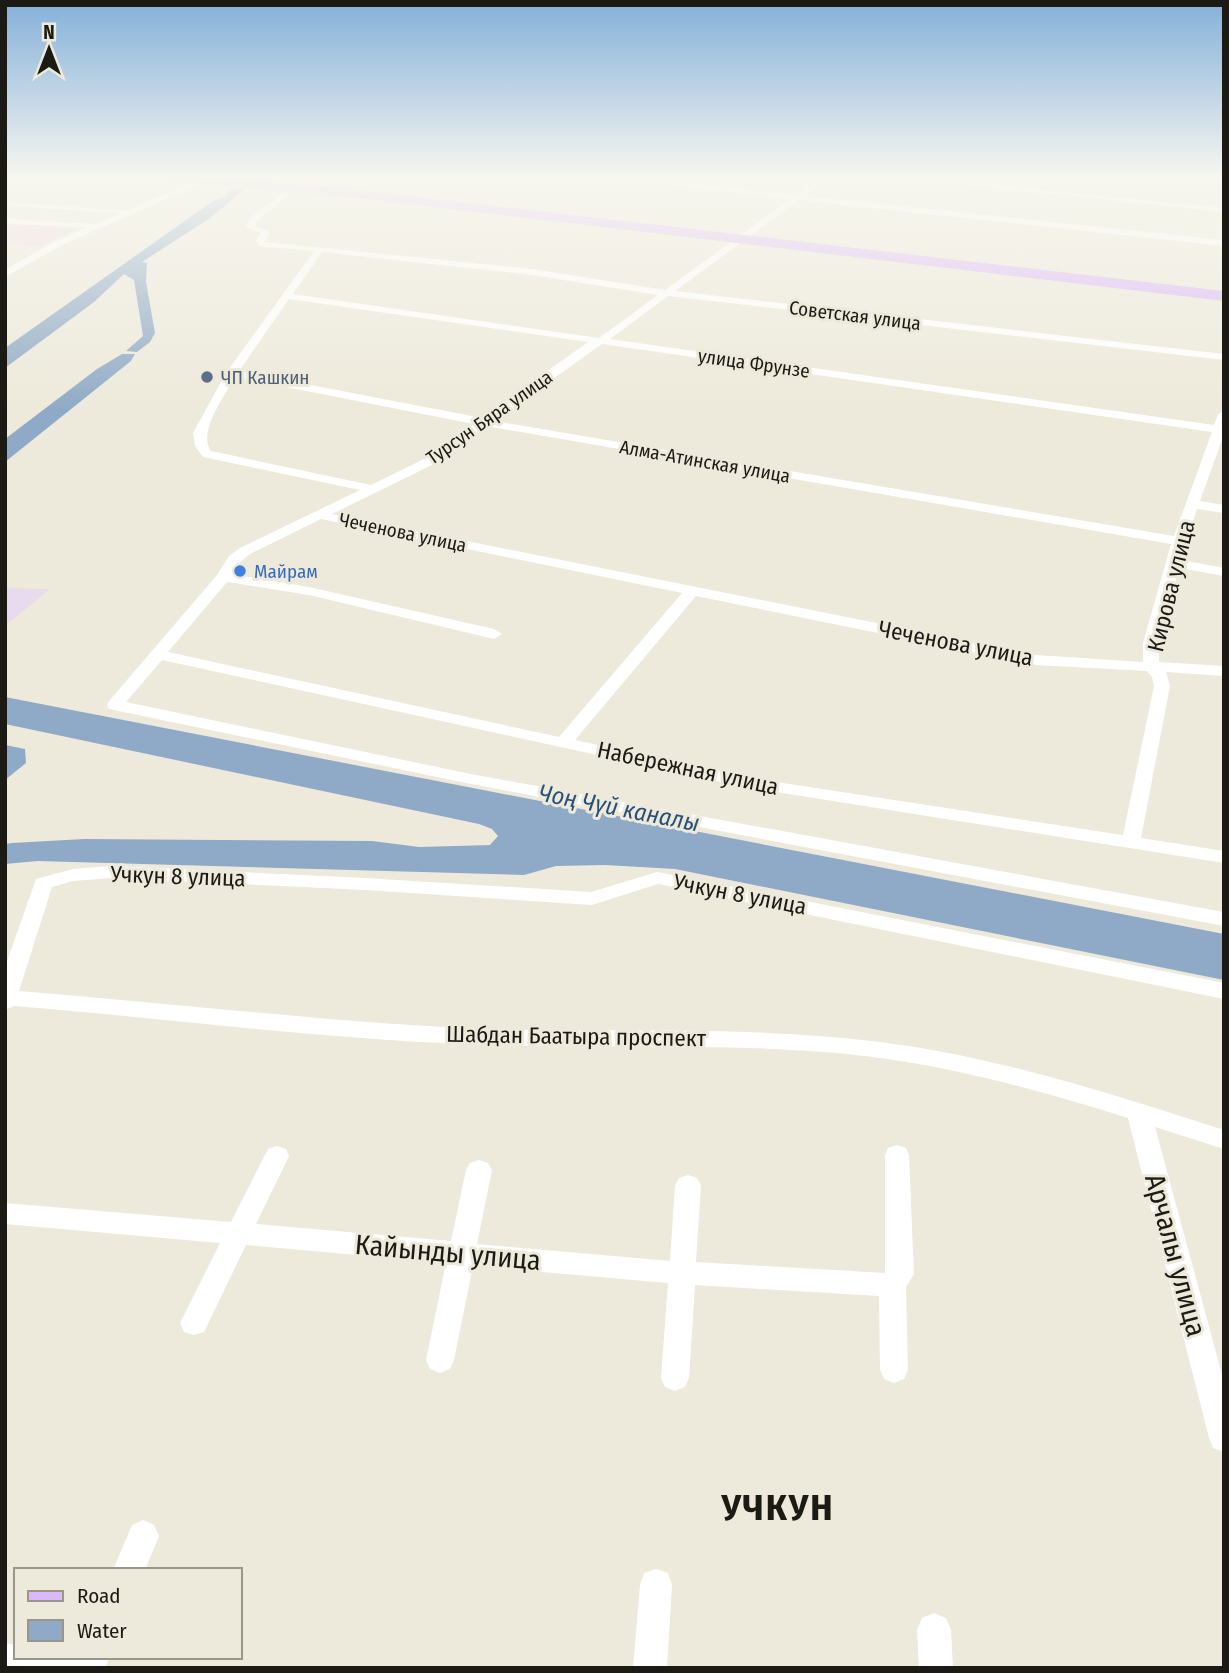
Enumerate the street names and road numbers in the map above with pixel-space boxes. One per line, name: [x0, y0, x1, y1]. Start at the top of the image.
street label: Советская улица: [788, 296, 922, 335]
street label: улица Фрунзе: [697, 344, 811, 383]
street label: Турсун Бяра улица: [422, 365, 557, 469]
street label: Алма-Атинская улица: [618, 435, 792, 488]
street label: Чеченова улица: [337, 508, 469, 557]
street label: Кирова улица: [1141, 517, 1201, 655]
street label: Чеченова улица: [876, 614, 1036, 672]
street label: Набережная улица: [595, 735, 781, 801]
street label: Учкун 8 улица: [109, 860, 246, 892]
street label: Учкун 8 улица: [670, 867, 809, 921]
street label: Шабдан Баатыра проспект: [446, 1020, 707, 1052]
street label: Арчалы улица: [1138, 1170, 1213, 1340]
street label: Кайынды улица: [354, 1228, 542, 1277]

